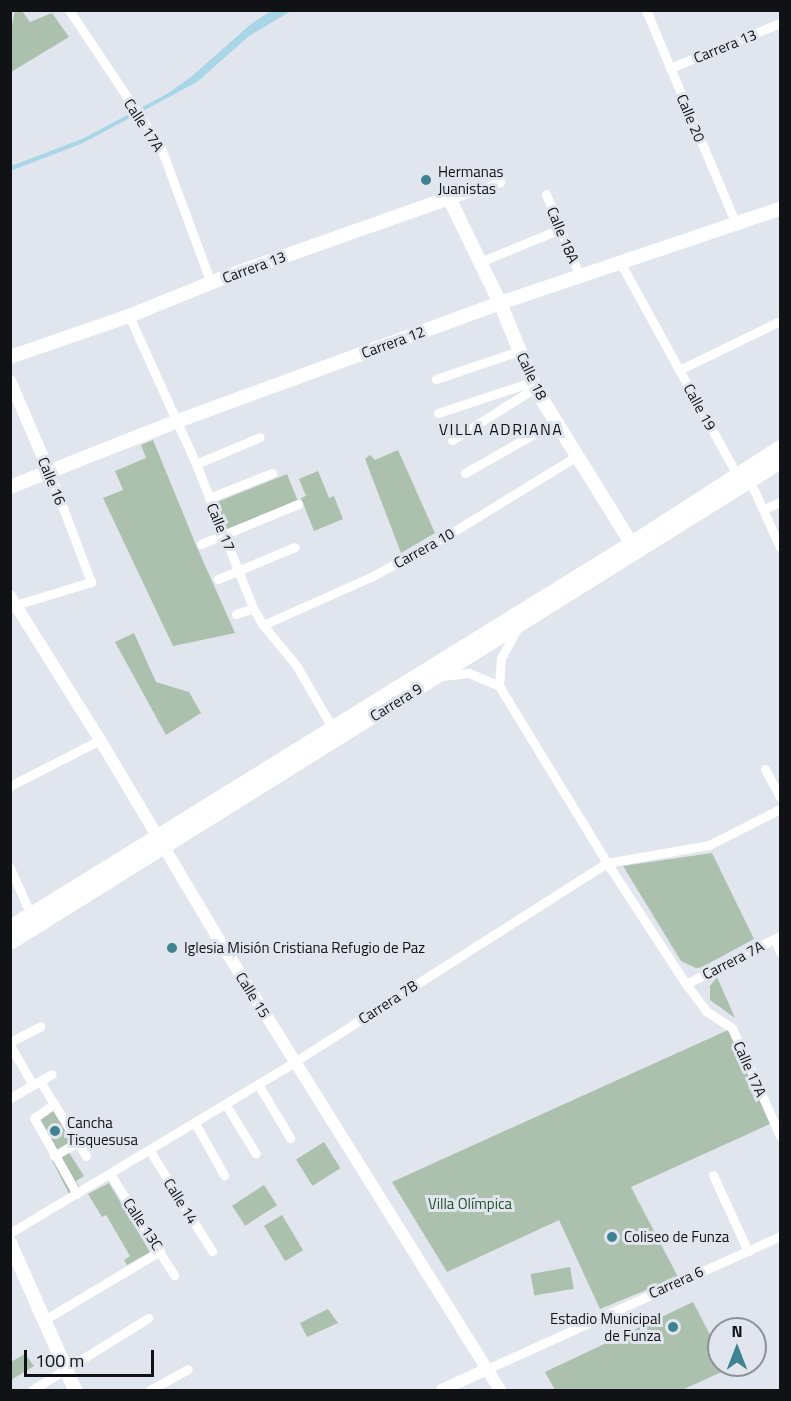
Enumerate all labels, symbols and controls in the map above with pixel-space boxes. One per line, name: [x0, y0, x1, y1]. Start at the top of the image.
street label: Carrera 13: [691, 25, 759, 67]
street label: Calle 20: [673, 91, 709, 145]
street label: Calle 17A: [120, 95, 168, 155]
place label: Hermanas Juanistas: [438, 162, 503, 197]
marker: Hermanas Juanistas: [419, 173, 433, 187]
street label: Calle 18A: [543, 204, 583, 266]
street label: Carrera 13: [220, 247, 288, 287]
street label: Carrera 12: [359, 322, 427, 362]
street label: Calle 18: [513, 349, 551, 403]
street label: Calle 19: [680, 381, 720, 433]
district label: VILLA ADRIANA: [439, 419, 563, 439]
street label: Calle 16: [34, 454, 70, 508]
street label: Calle 17: [203, 500, 239, 554]
street label: Carrera 10: [391, 524, 457, 572]
street label: Carrera 9: [367, 679, 425, 725]
street label: Carrera 7A: [699, 937, 767, 983]
place label: Iglesia Misión Cristiana Refugio de Paz: [184, 939, 425, 957]
marker: Iglesia Misión Cristiana Refugio de Paz: [165, 941, 179, 955]
street label: Calle 15: [232, 969, 274, 1021]
street label: Carrera 7B: [355, 976, 421, 1028]
street label: Calle 17A: [730, 1038, 770, 1100]
place label: Cancha Tisquesusa: [67, 1113, 138, 1148]
marker: Cancha Tisquesusa: [48, 1124, 62, 1138]
street label: Calle 14: [160, 1175, 202, 1227]
street label: Calle 13C: [120, 1195, 166, 1253]
park label: Villa Olímpica: [428, 1195, 512, 1213]
place label: Coliseo de Funza: [624, 1228, 729, 1246]
marker: Coliseo de Funza: [605, 1230, 619, 1244]
street label: Carrera 6: [646, 1262, 706, 1302]
place label: Estadio Municipal de Funza: [550, 1309, 661, 1344]
north arrow: [707, 1317, 767, 1377]
text: N: [731, 1319, 743, 1343]
marker: Estadio Municipal de Funza: [666, 1320, 680, 1334]
scale bar: [27, 1338, 158, 1376]
text: 100 m: [35, 1347, 84, 1374]

